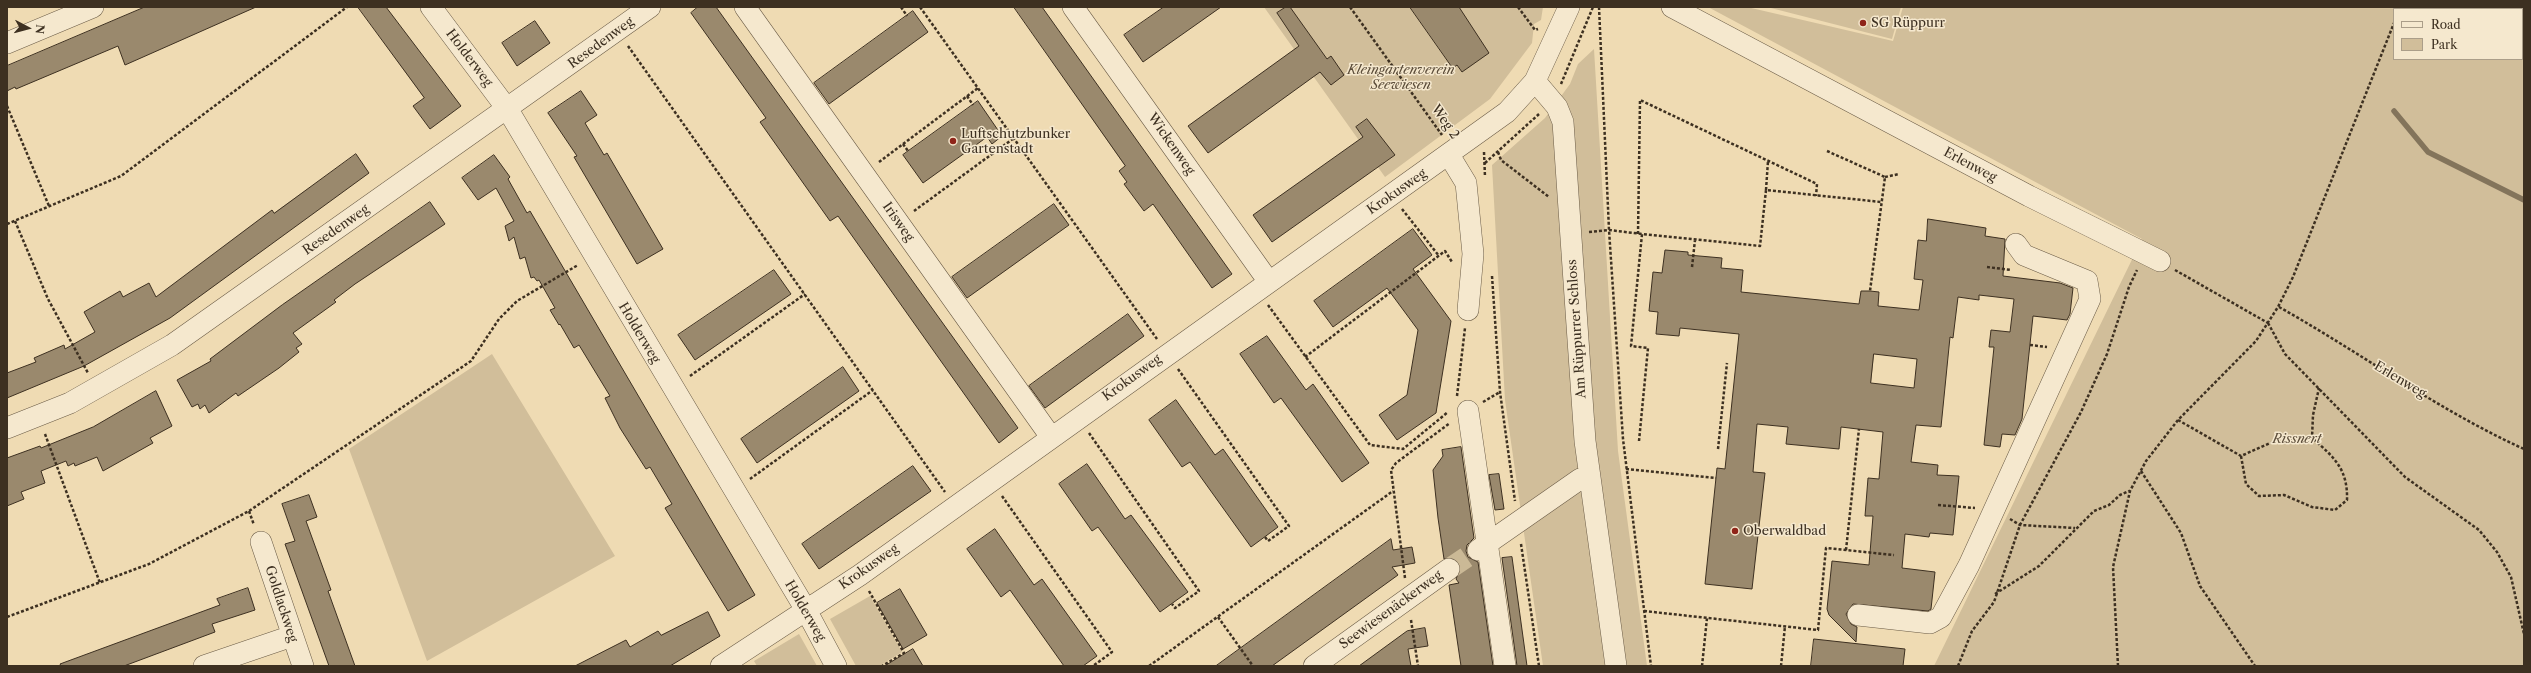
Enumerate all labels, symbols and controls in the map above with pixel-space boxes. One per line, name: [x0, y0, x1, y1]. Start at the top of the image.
north arrow: [8, 8, 48, 48]
legend: [2393, 8, 2523, 60]
street label: Resedenweg: [565, 14, 637, 72]
place label: SG Rüppurr: [1871, 15, 1945, 31]
text: Road: [2431, 17, 2461, 32]
marker: SG Rüppurr: [1858, 18, 1868, 28]
text: N: [32, 24, 47, 35]
street label: Holderweg: [442, 26, 496, 90]
text: Park: [2431, 37, 2457, 52]
park label: Kleingartenverein Seewiesen: [1347, 62, 1455, 93]
street label: Weg 2: [1428, 102, 1462, 142]
street label: Wickenweg: [1144, 110, 1198, 178]
place label: Luftschutzbunker Gartenstadt: [961, 126, 1070, 157]
marker: Luftschutzbunker Gartenstadt: [948, 136, 958, 146]
street label: Erlenweg: [1941, 145, 1999, 185]
street label: Krokusweg: [1364, 166, 1430, 218]
street label: Irisweg: [879, 199, 917, 245]
street label: Resedenweg: [300, 201, 372, 259]
street label: Am Rüppurrer Schloss: [1564, 259, 1590, 399]
street label: Holderweg: [615, 300, 663, 366]
street label: Krokusweg: [1099, 351, 1165, 405]
street label: Erlenweg: [2371, 358, 2429, 402]
park label: Rissnert: [2273, 431, 2321, 447]
place label: Oberwaldbad: [1743, 523, 1826, 539]
marker: Oberwaldbad: [1730, 526, 1740, 536]
street label: Krokusweg: [836, 541, 902, 593]
street label: Goldlackweg: [261, 564, 301, 644]
street label: Seewiesenäckerweg: [1337, 567, 1445, 653]
street label: Holderweg: [781, 578, 829, 644]

